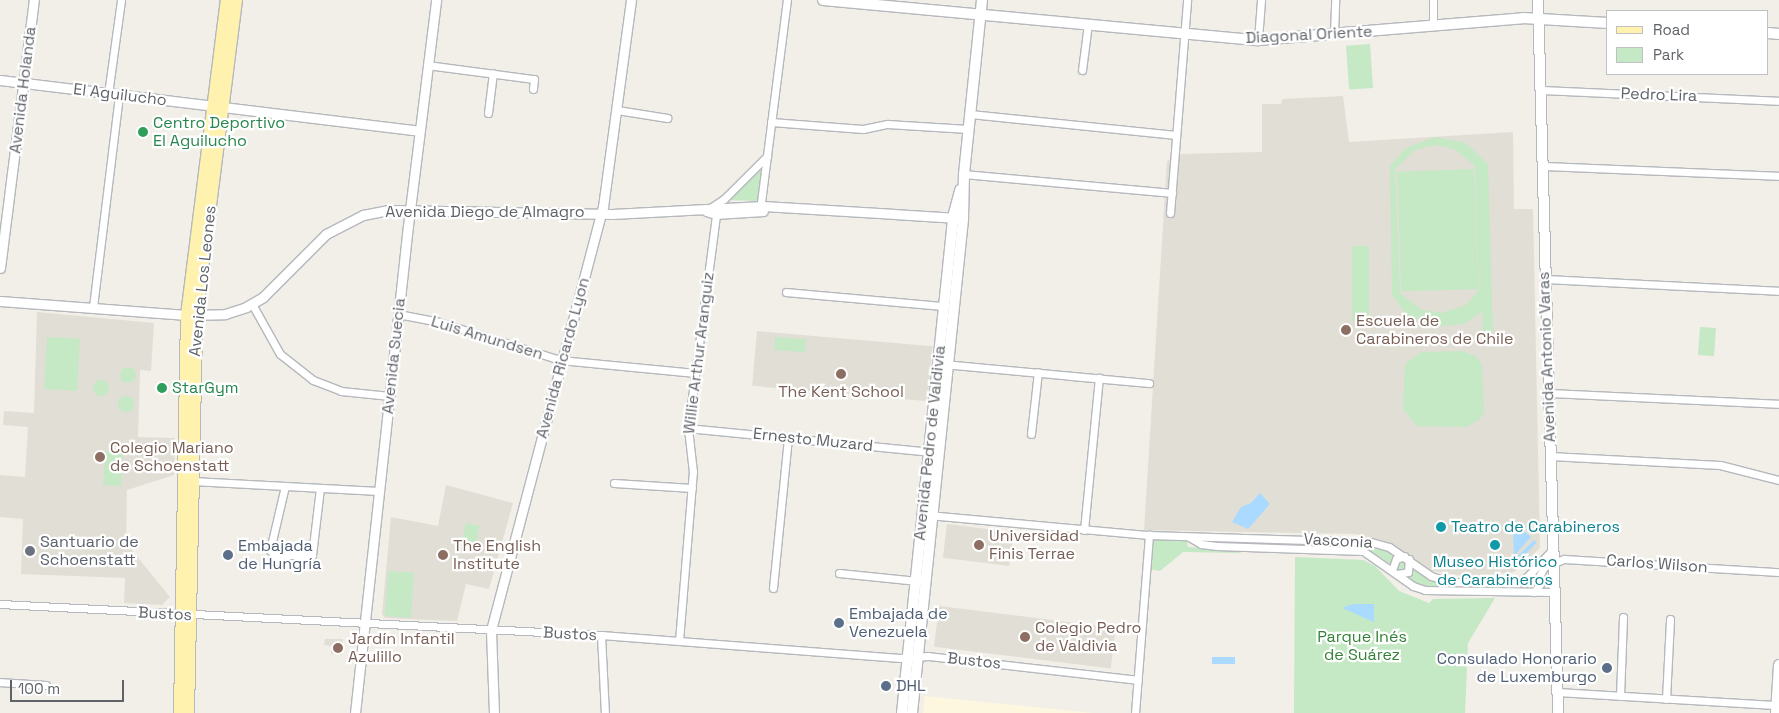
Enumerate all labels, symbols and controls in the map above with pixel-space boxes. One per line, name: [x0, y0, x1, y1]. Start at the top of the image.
legend: [1606, 10, 1769, 75]
text: Road: [1653, 20, 1690, 39]
street label: Diagonal Oriente: [1245, 22, 1373, 48]
street label: Avenida Holanda: [6, 25, 40, 155]
text: Park: [1653, 45, 1684, 64]
street label: El Aguilucho: [72, 80, 168, 110]
street label: Pedro Lira: [1620, 84, 1698, 106]
place label: Centro Deportivo El Aguilucho: [153, 113, 285, 151]
marker: Centro Deportivo El Aguilucho: [137, 126, 149, 138]
street label: Avenida Diego de Almagro: [385, 202, 585, 222]
street label: Avenida Los Leones: [186, 205, 220, 357]
street label: Willie Arthur Aranguiz: [680, 271, 718, 435]
street label: Avenida Antonio Varas: [1534, 271, 1560, 443]
street label: Avenida Ricardo Lyon: [532, 275, 594, 441]
street label: Avenida Suecia: [378, 297, 410, 415]
place label: Escuela de Carabineros de Chile: [1356, 311, 1513, 349]
street label: Luis Amundsen: [429, 312, 545, 364]
marker: Escuela de Carabineros de Chile: [1340, 324, 1352, 336]
street label: Avenida Pedro de Valdivia: [910, 344, 950, 542]
marker: The Kent School: [835, 368, 847, 380]
place label: StarGym: [172, 378, 238, 398]
marker: StarGym: [156, 382, 168, 394]
place label: The Kent School: [778, 382, 904, 402]
street label: Ernesto Muzard: [752, 424, 874, 456]
place label: Colegio Mariano de Schoenstatt: [110, 438, 234, 476]
marker: Colegio Mariano de Schoenstatt: [94, 451, 106, 463]
place label: Teatro de Carabineros: [1451, 517, 1620, 537]
marker: Teatro de Carabineros: [1435, 521, 1447, 533]
place label: Universidad Finis Terrae: [989, 526, 1079, 564]
street label: Vasconia: [1303, 530, 1373, 552]
place label: Santuario de Schoenstatt: [40, 532, 139, 570]
place label: Embajada de Hungría: [238, 536, 321, 574]
place label: The English Institute: [453, 536, 541, 574]
marker: Universidad Finis Terrae: [973, 539, 985, 551]
marker: Museo Histórico de Carabineros: [1489, 539, 1501, 551]
marker: Santuario de Schoenstatt: [24, 545, 36, 557]
marker: Embajada de Hungría: [222, 549, 234, 561]
marker: The English Institute: [437, 549, 449, 561]
street label: Carlos Wilson: [1606, 551, 1708, 577]
place label: Museo Histórico de Carabineros: [1433, 552, 1557, 590]
street label: Bustos: [138, 603, 192, 625]
place label: Embajada de Venezuela: [849, 604, 948, 642]
marker: Embajada de Venezuela: [833, 617, 845, 629]
place label: Colegio Pedro de Valdivia: [1035, 618, 1142, 656]
street label: Bustos: [543, 623, 597, 645]
park label: Parque Inés de Suárez: [1317, 627, 1407, 665]
place label: Jardín Infantil Azulillo: [348, 629, 455, 667]
marker: Colegio Pedro de Valdivia: [1019, 631, 1031, 643]
marker: Jardín Infantil Azulillo: [332, 642, 344, 654]
street label: Bustos: [946, 649, 1002, 673]
place label: Consulado Honorario de Luxemburgo: [1437, 649, 1597, 687]
marker: Consulado Honorario de Luxemburgo: [1601, 662, 1613, 674]
scale bar: [12, 670, 126, 702]
place label: DHL: [896, 676, 926, 696]
text: 100 m: [18, 679, 60, 698]
marker: DHL: [880, 680, 892, 692]

